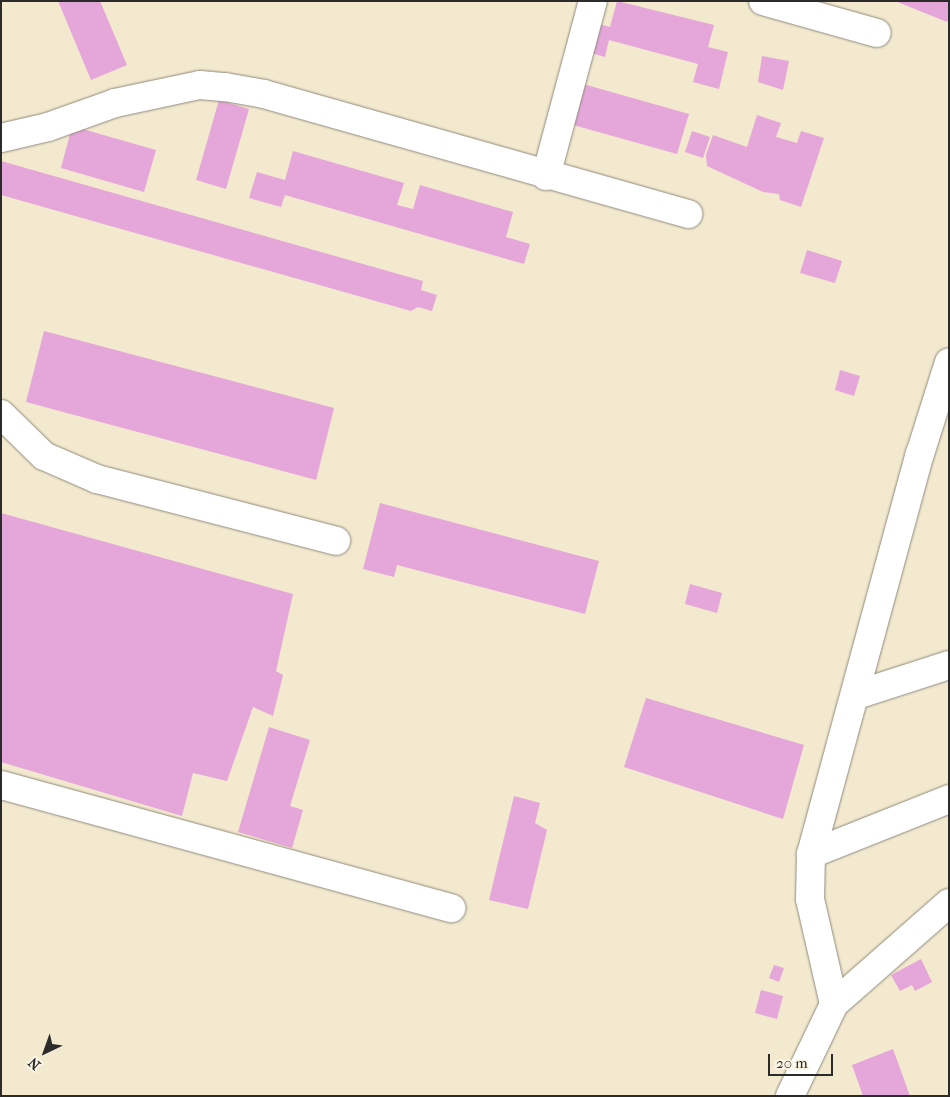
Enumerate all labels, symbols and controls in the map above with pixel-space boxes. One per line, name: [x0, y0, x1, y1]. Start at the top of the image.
north arrow: [20, 1027, 70, 1077]
scale bar: [770, 1044, 835, 1076]
text: N: [25, 1054, 44, 1073]
text: 20 m: [776, 1054, 808, 1072]

